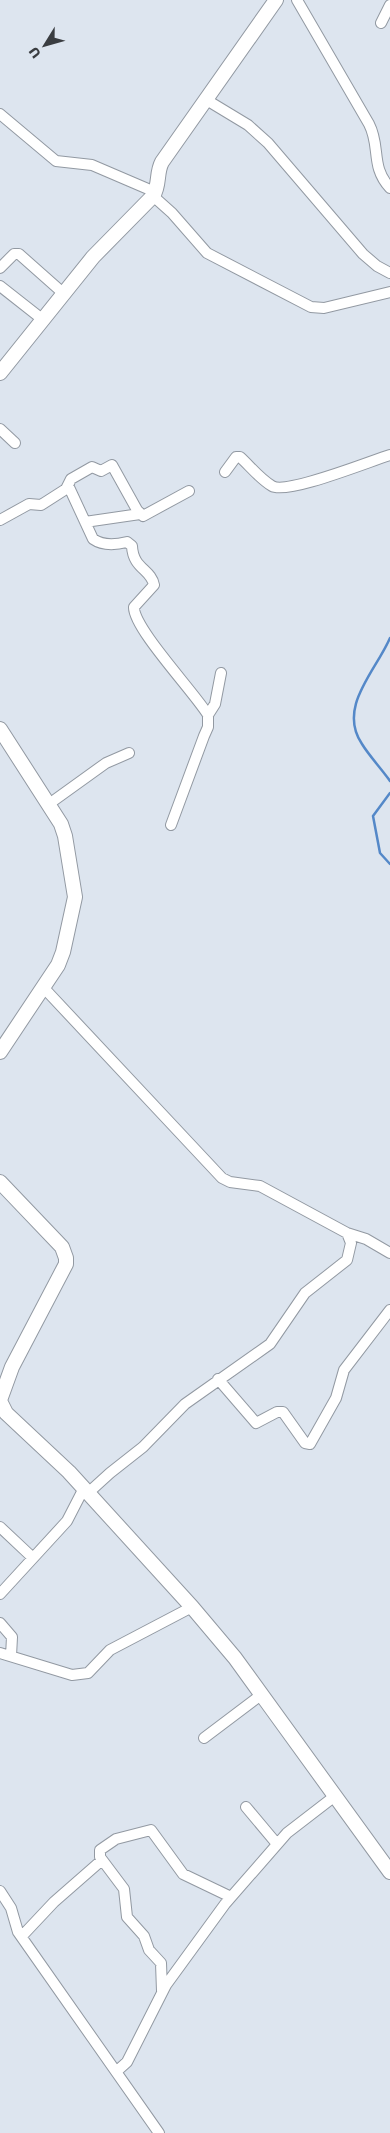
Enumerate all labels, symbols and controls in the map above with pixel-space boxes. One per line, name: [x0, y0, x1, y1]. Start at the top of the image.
north arrow: [20, 20, 70, 70]
text: U: [25, 44, 44, 62]

